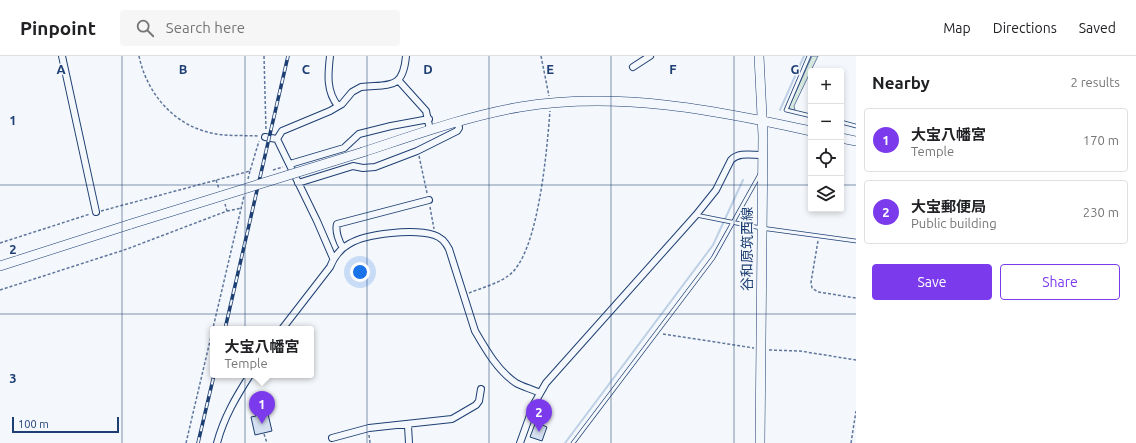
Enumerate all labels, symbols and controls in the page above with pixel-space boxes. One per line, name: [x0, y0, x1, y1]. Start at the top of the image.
search box: [120, 10, 400, 46]
text: Pinpoint: [20, 17, 96, 39]
icon: search: [134, 17, 156, 39]
text: Search here: [166, 19, 245, 36]
text: Map: [943, 20, 971, 36]
text: Directions: [993, 20, 1057, 36]
text: Saved: [1079, 20, 1116, 36]
text: A: [56, 62, 66, 76]
text: B: [179, 62, 188, 76]
text: C: [302, 62, 311, 76]
text: D: [423, 62, 433, 76]
text: E: [546, 62, 554, 76]
text: F: [669, 62, 677, 76]
text: G: [791, 62, 800, 76]
map controls: [808, 68, 844, 212]
button: +: [808, 68, 844, 104]
text: Nearby: [872, 73, 930, 92]
text: 2 results: [1070, 75, 1120, 89]
button: −: [808, 104, 844, 140]
text: 1: [9, 113, 17, 127]
text: 大宝八幡宮: [911, 126, 986, 143]
text: 1: [882, 133, 890, 147]
text: 170 m: [1083, 133, 1119, 147]
button: locate: [808, 140, 844, 176]
text: Temple: [911, 144, 954, 158]
button: layers: [808, 176, 844, 212]
text: 大宝郵便局: [911, 198, 986, 215]
text: 2: [882, 205, 890, 219]
text: 230 m: [1083, 205, 1119, 219]
street label: 谷和原筑西線: [739, 207, 755, 291]
text: Public building: [911, 216, 997, 230]
text: 2: [9, 242, 17, 256]
your location: [350, 262, 370, 282]
button: Save: [872, 264, 992, 300]
button: Share: [1000, 264, 1120, 300]
popup: [210, 326, 314, 378]
text: 大宝八幡宮: [224, 338, 300, 355]
text: Temple: [224, 356, 268, 370]
text: 3: [9, 371, 17, 385]
pin: 1: [249, 391, 275, 424]
pin: 2: [526, 399, 552, 432]
scale bar: [12, 415, 119, 434]
text: 100 m: [18, 418, 49, 430]

